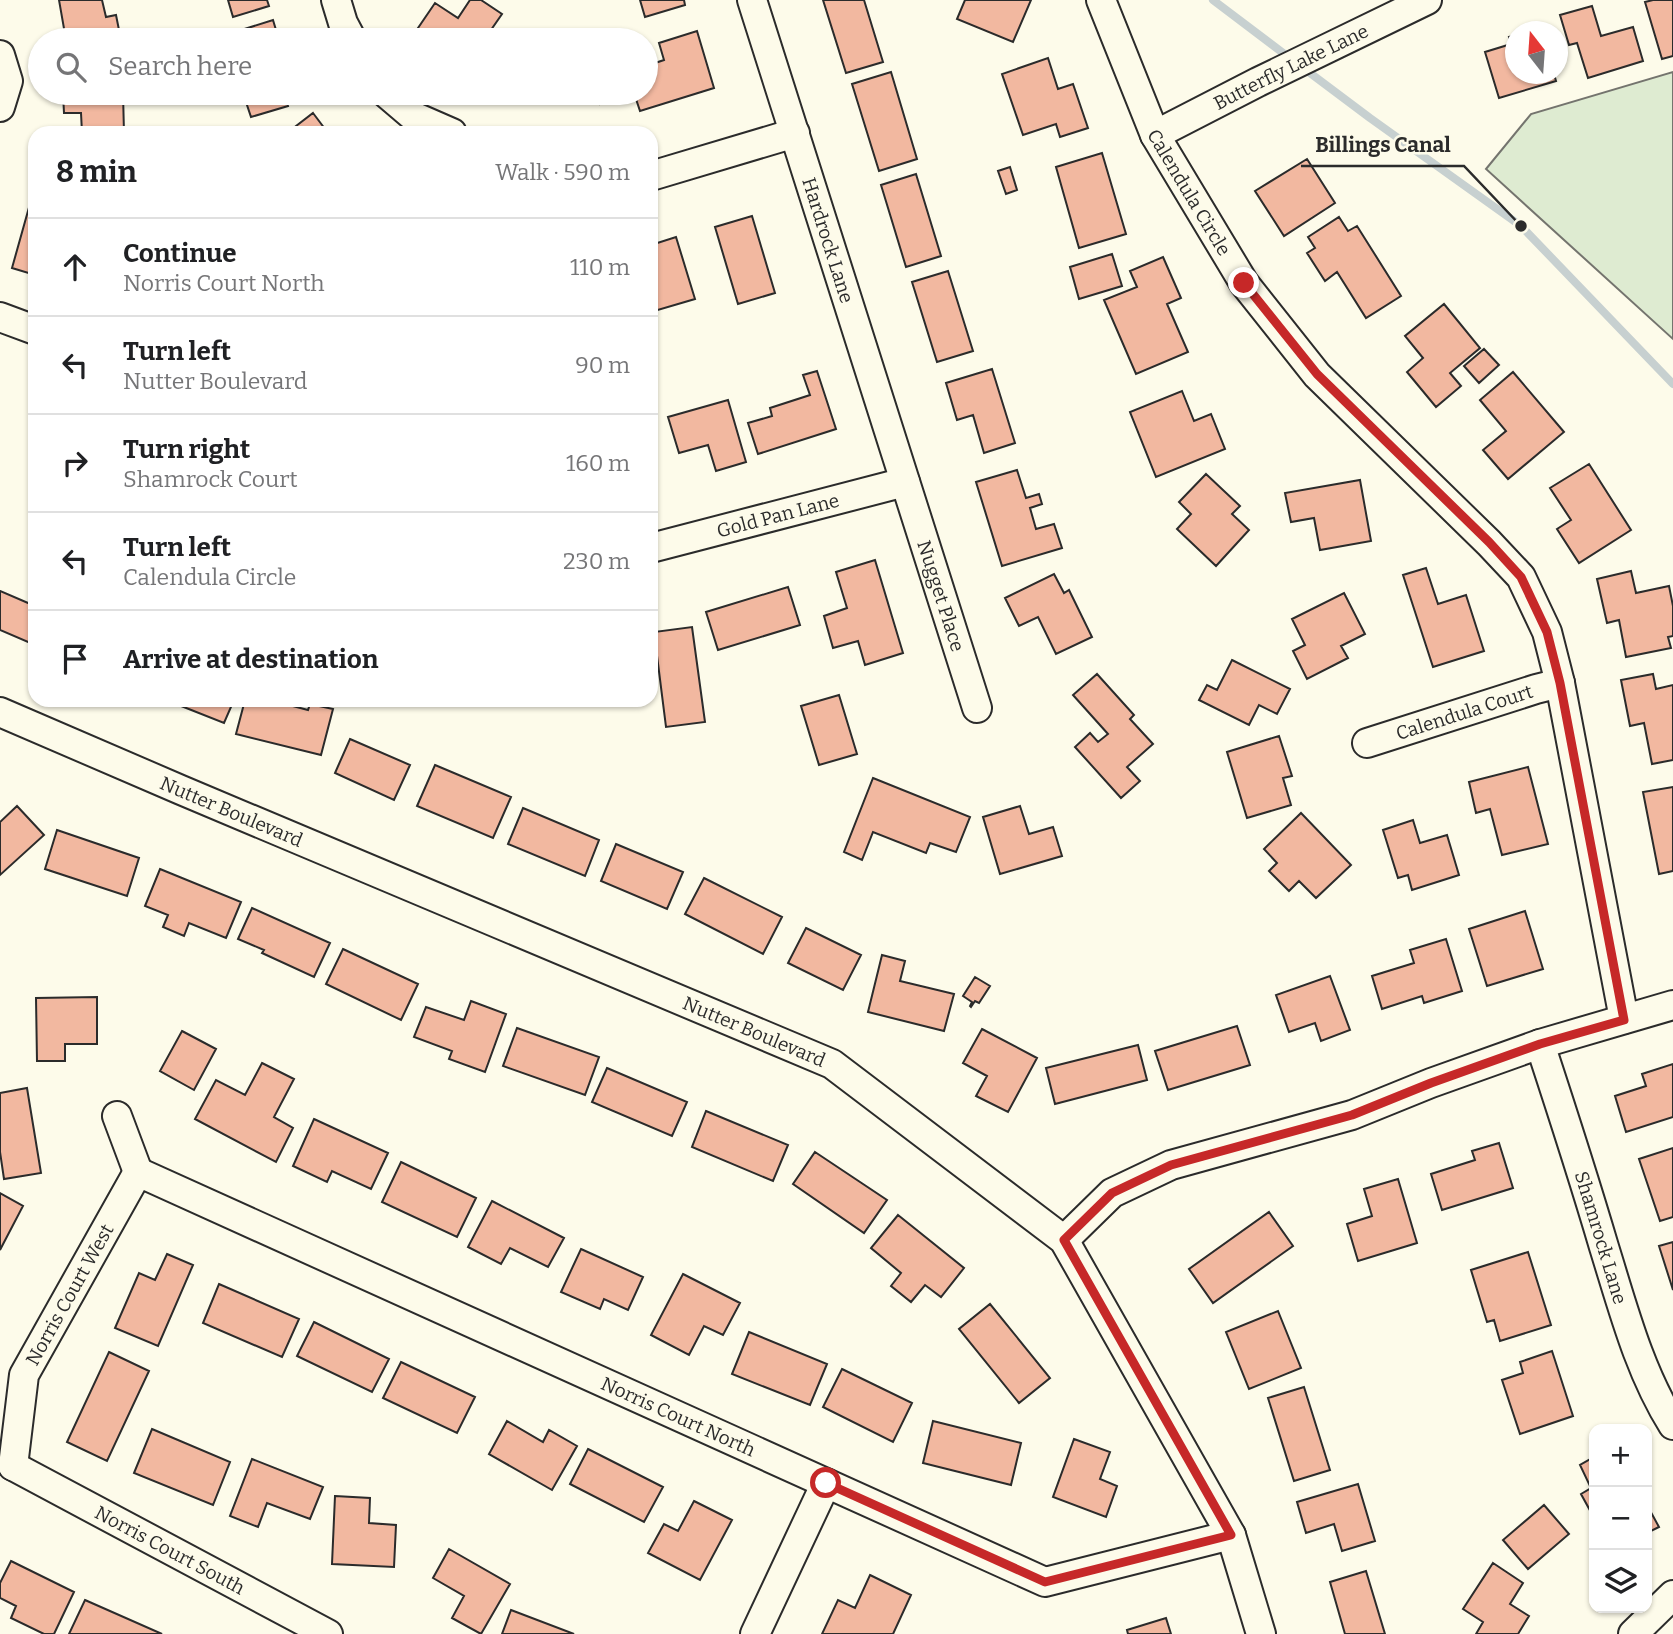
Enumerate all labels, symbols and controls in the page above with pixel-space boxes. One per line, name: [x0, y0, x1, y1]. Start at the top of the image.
street label: Butterfly Lake Lane: [1209, 19, 1372, 115]
north arrow: [1505, 21, 1568, 84]
search box: [28, 28, 658, 105]
icon: search: [52, 48, 90, 86]
text: Search here: [108, 51, 252, 82]
callout: Billings Canal: [1301, 124, 1464, 166]
street label: Calendula Circle: [1143, 125, 1236, 259]
text: Billings Canal: [1315, 132, 1451, 158]
text: 8 min: [56, 154, 137, 190]
text: Walk · 590 m: [495, 158, 630, 186]
street label: Hardrock Lane: [798, 175, 859, 306]
text: Continue: [123, 238, 237, 269]
icon: ahead: [56, 248, 94, 286]
text: 110 m: [570, 253, 630, 281]
route end: [1228, 267, 1259, 298]
text: Norris Court North: [123, 269, 325, 297]
text: Turn left: [123, 336, 231, 367]
icon: left: [56, 346, 94, 384]
text: 90 m: [575, 351, 630, 379]
text: Nutter Boulevard: [123, 367, 308, 395]
text: Turn right: [123, 434, 250, 465]
icon: right: [56, 444, 94, 482]
text: 160 m: [566, 449, 630, 477]
text: Shamrock Court: [123, 465, 298, 493]
street label: Gold Pan Lane: [714, 488, 842, 542]
text: Turn left: [123, 532, 231, 563]
street label: Nugget Place: [913, 537, 970, 654]
icon: left: [56, 542, 94, 580]
text: 230 m: [563, 547, 630, 575]
text: Calendula Circle: [123, 563, 296, 591]
icon: arrive: [56, 640, 94, 678]
text: Arrive at destination: [123, 644, 378, 675]
street label: Calendula Court: [1393, 679, 1536, 745]
street label: Nutter Boulevard: [157, 771, 306, 851]
street label: Nutter Boulevard: [679, 991, 829, 1071]
street label: Shamrock Lane: [1570, 1168, 1632, 1307]
street label: Norris Court West: [20, 1220, 118, 1369]
street label: Norris Court North: [598, 1371, 759, 1461]
map controls: [1589, 1424, 1652, 1613]
button: +: [1589, 1424, 1652, 1487]
route start: [810, 1467, 841, 1498]
button: −: [1589, 1487, 1652, 1550]
street label: Norris Court South: [91, 1500, 249, 1599]
button: layers: [1589, 1550, 1652, 1613]

